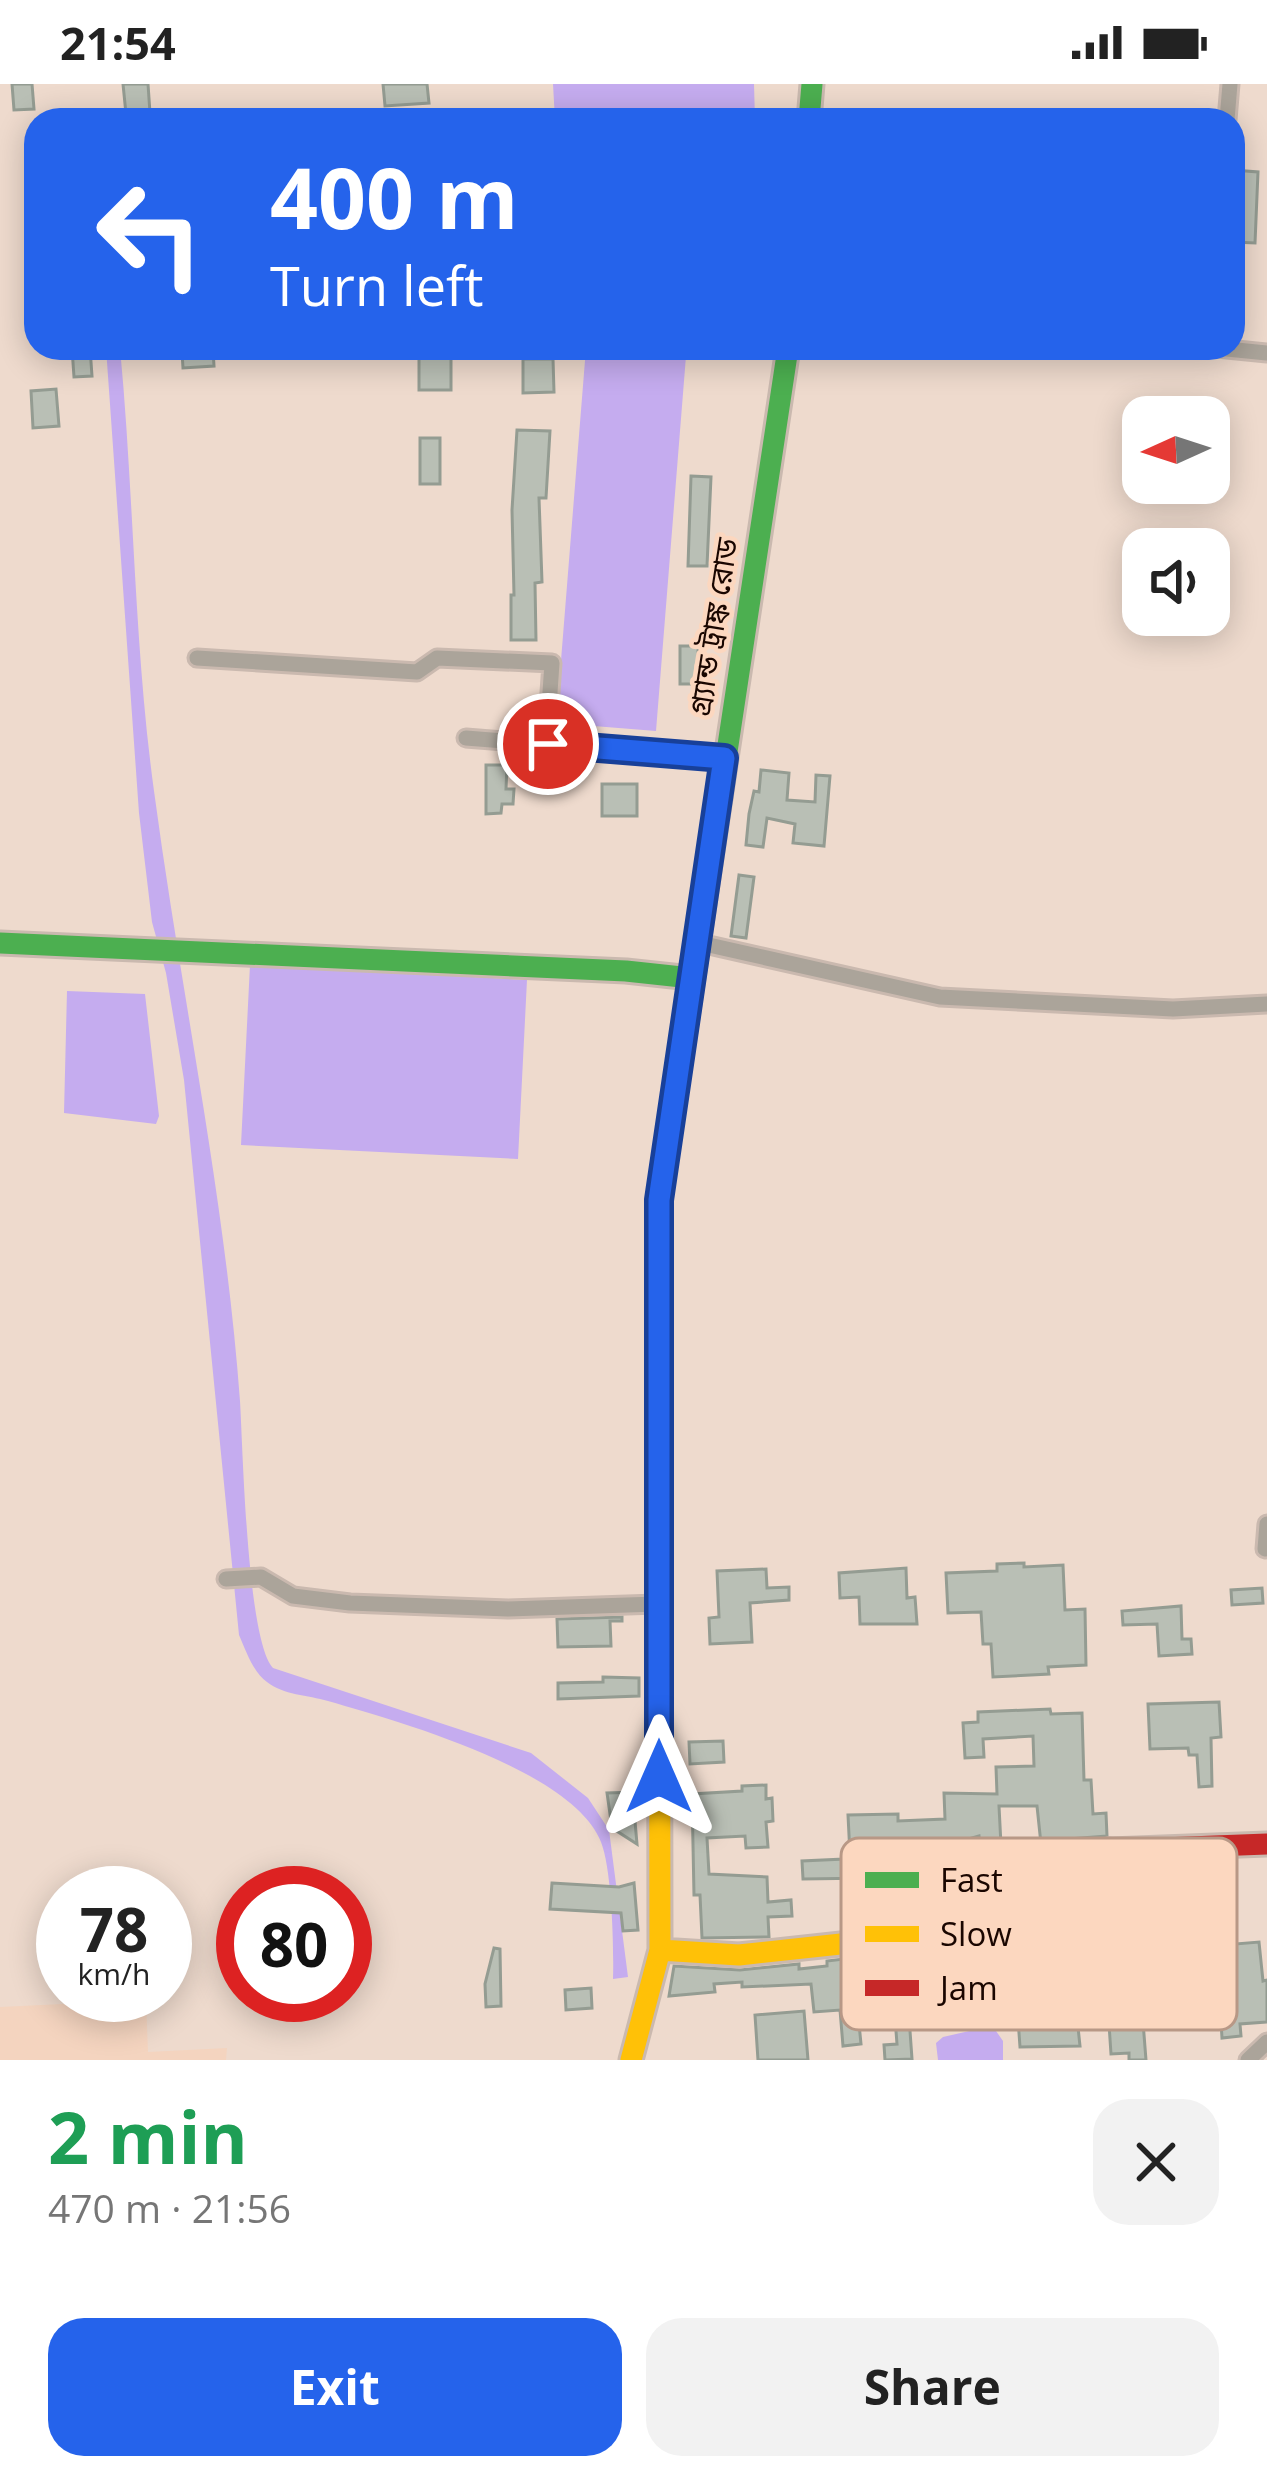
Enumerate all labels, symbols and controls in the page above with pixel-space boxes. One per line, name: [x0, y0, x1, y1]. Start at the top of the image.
text: 21:54: [60, 12, 176, 73]
text: 400 m: [270, 139, 518, 254]
icon: left: [72, 156, 228, 312]
text: Turn left: [270, 248, 483, 322]
north arrow: [1122, 396, 1230, 504]
map controls: [1122, 396, 1230, 636]
button: sound: [1122, 528, 1230, 636]
street label: গ্র্যান্ড ট্রাঙ্ক রোড: [678, 534, 747, 719]
pin: [497, 693, 599, 795]
icon: arrive: [515, 711, 581, 777]
position arrow: [596, 1714, 722, 1840]
legend: [841, 1838, 1237, 2030]
text: Fast: [940, 1857, 1003, 1902]
speed limit sign: 80: [216, 1866, 372, 2022]
text: 78: [80, 1888, 148, 1970]
text: Slow: [940, 1911, 1012, 1956]
text: km/h: [78, 1953, 150, 1994]
text: Jam: [937, 1965, 998, 2010]
text: 2 min: [48, 2087, 248, 2185]
button: close: [1093, 2099, 1219, 2225]
text: 470 m · 21:56: [48, 2181, 291, 2234]
button: Exit: [48, 2318, 622, 2456]
button: Share: [646, 2318, 1219, 2456]

